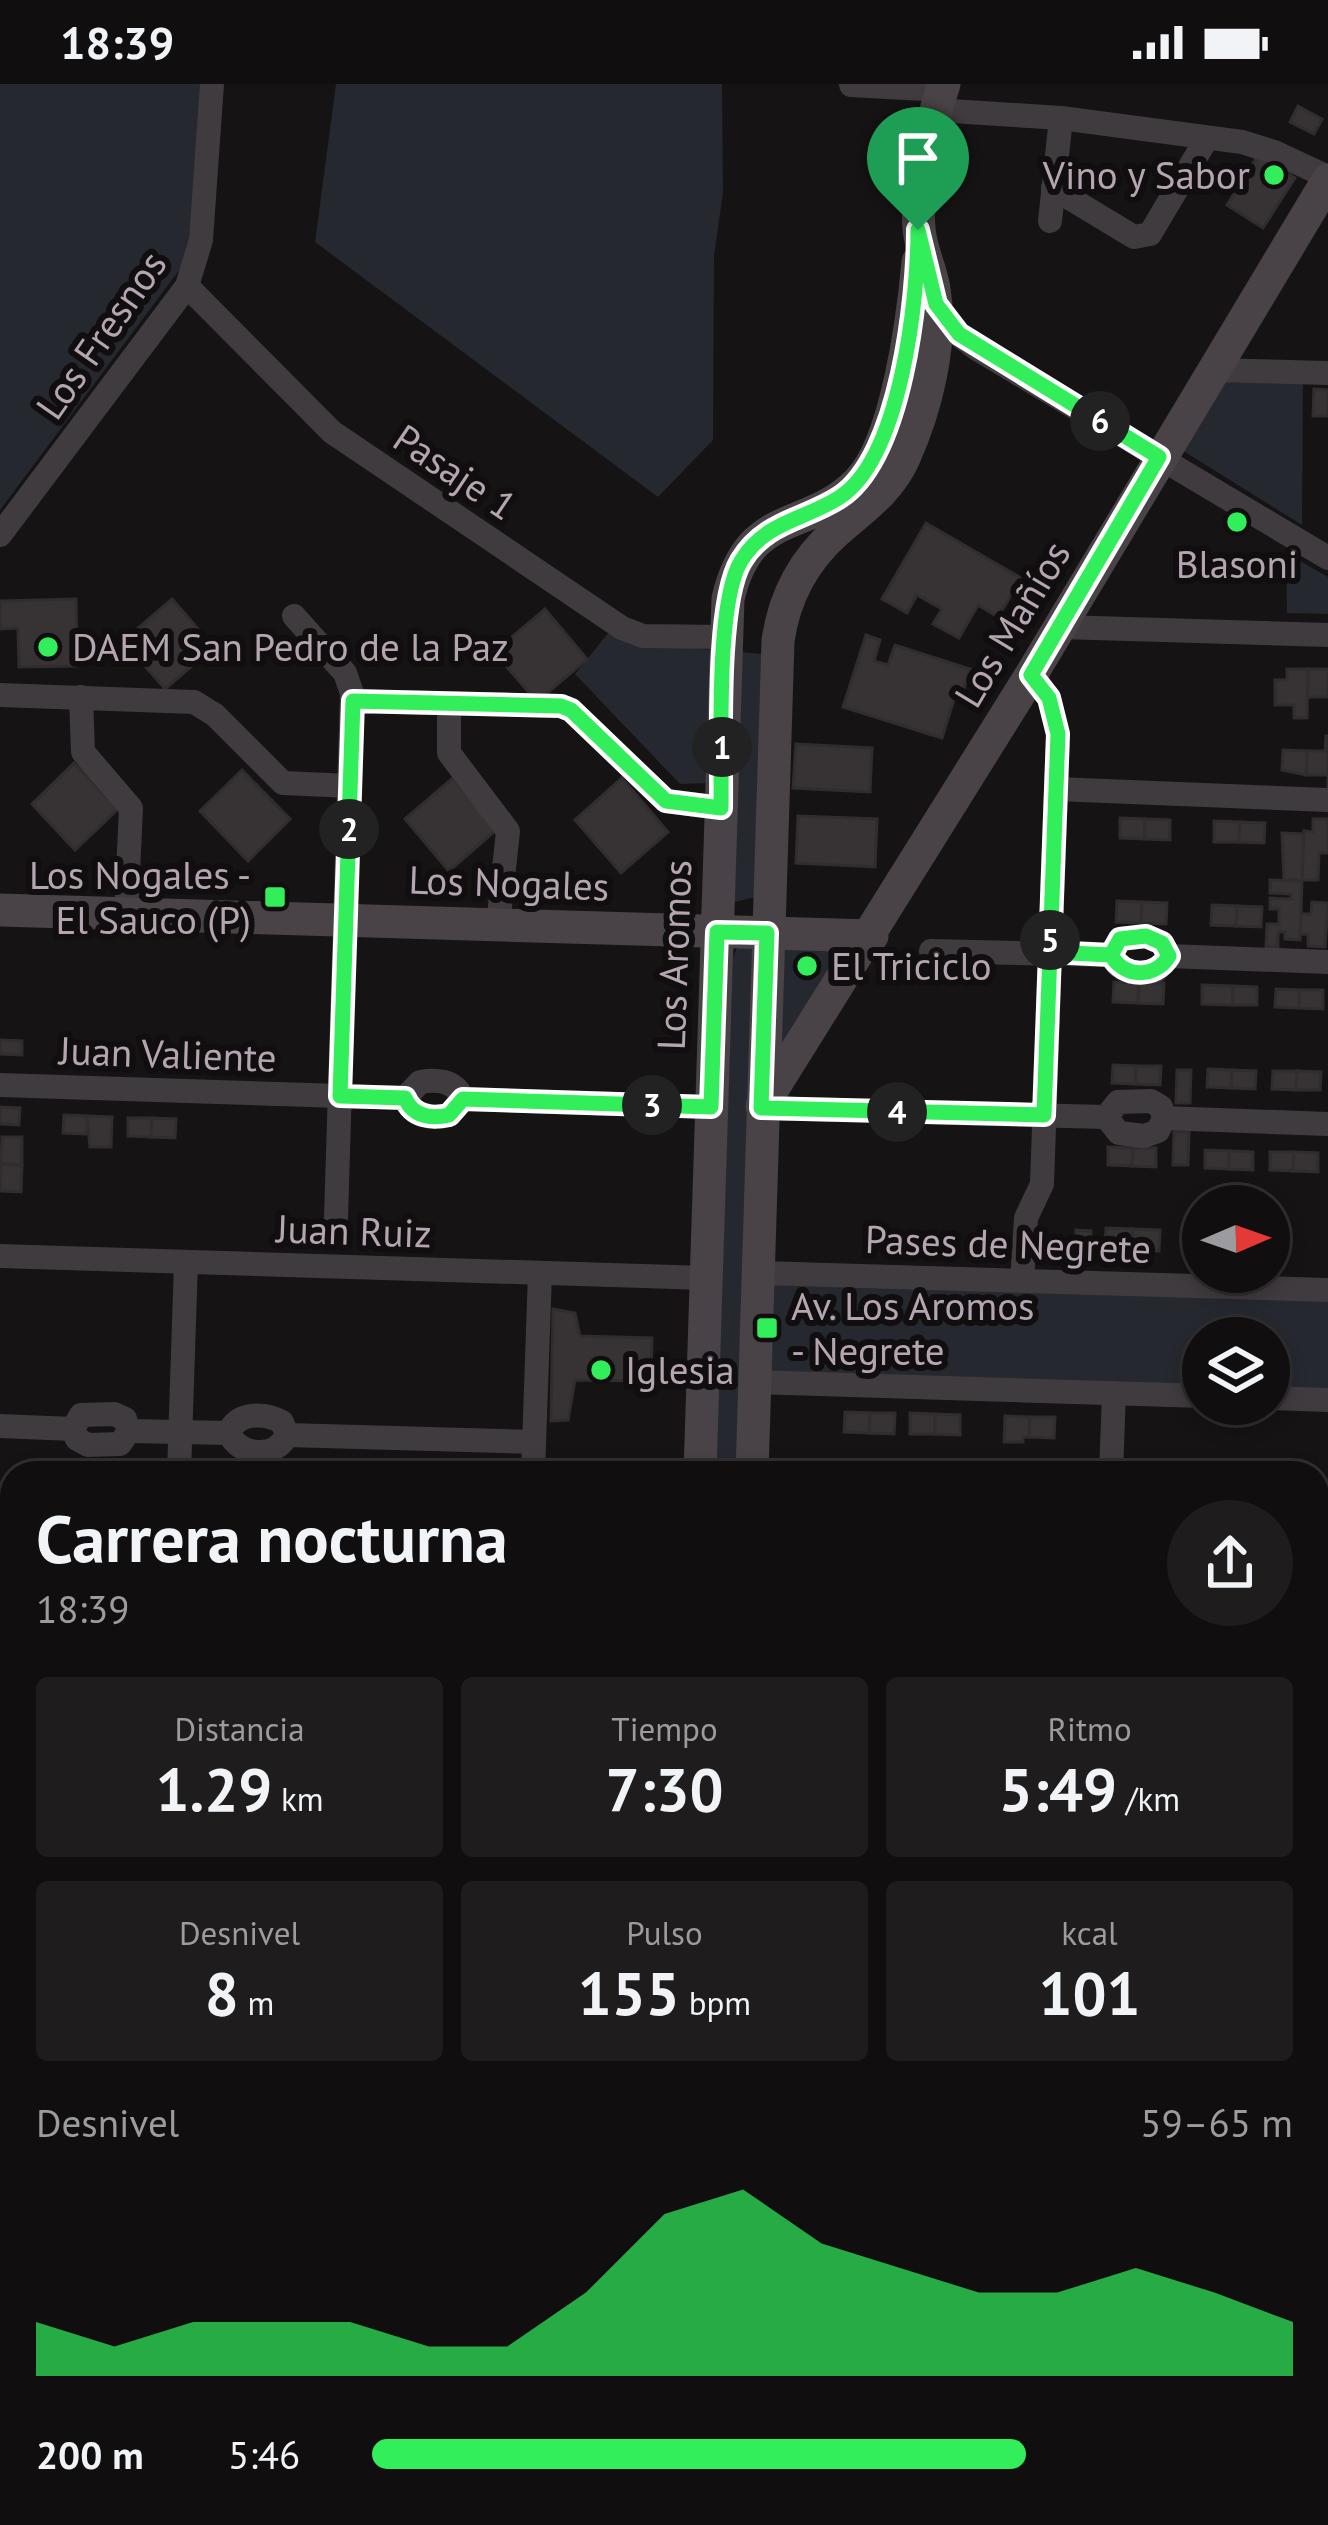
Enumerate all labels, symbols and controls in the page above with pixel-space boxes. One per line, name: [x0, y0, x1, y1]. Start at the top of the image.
text: 18:39: [60, 13, 174, 71]
pin: [867, 107, 969, 230]
icon: arrive: [885, 125, 951, 191]
place label: Vino y Sabor: [1042, 149, 1250, 200]
marker: Vino y Sabor: [1261, 162, 1287, 188]
street label: Los Fresnos: [24, 241, 177, 429]
pin: 6: [1070, 391, 1130, 451]
text: 6: [1091, 399, 1109, 442]
street label: Pasaje 1: [384, 412, 527, 531]
marker: Blasoni: [1224, 509, 1250, 535]
street label: Los Mañíos: [942, 531, 1081, 716]
place label: Blasoni: [1176, 538, 1298, 589]
place label: DAEM San Pedro de la Paz: [72, 621, 509, 672]
marker: DAEM San Pedro de la Paz: [35, 634, 61, 660]
pin: 1: [692, 717, 752, 777]
text: 1: [713, 725, 731, 768]
pin: 2: [319, 799, 379, 859]
text: 2: [340, 807, 358, 850]
place label: Los Nogales - El Sauco (P): [29, 849, 251, 945]
street label: Los Nogales: [408, 854, 610, 911]
street label: Los Aromos: [645, 859, 702, 1051]
marker: Los Nogales - El Sauco (P): [262, 884, 288, 910]
pin: 5: [1020, 910, 1080, 970]
text: 5: [1041, 918, 1059, 961]
place label: El Triciclo: [831, 940, 992, 991]
marker: El Triciclo: [794, 953, 820, 979]
street label: Juan Valiente: [56, 1024, 278, 1083]
pin: 3: [622, 1075, 682, 1135]
pin: 4: [867, 1082, 927, 1142]
text: 3: [643, 1083, 661, 1126]
text: 4: [888, 1090, 906, 1133]
north arrow: [1182, 1185, 1290, 1293]
map controls: [1182, 1185, 1290, 1425]
street label: Juan Ruiz: [274, 1202, 432, 1259]
street label: Pases de Negrete: [864, 1213, 1152, 1274]
place label: Av. Los Aromos - Negrete: [791, 1280, 1034, 1376]
marker: Av. Los Aromos - Negrete: [754, 1315, 780, 1341]
button: layers: [1182, 1317, 1290, 1425]
place label: Iglesia: [625, 1344, 735, 1395]
marker: Iglesia: [588, 1357, 614, 1383]
text: Carrera nocturna: [36, 1495, 508, 1580]
button: share: [1167, 1500, 1293, 1626]
text: 18:39: [36, 1583, 130, 1634]
text: Distancia: [174, 1707, 305, 1750]
text: Tiempo: [611, 1707, 718, 1750]
text: Ritmo: [1047, 1707, 1132, 1750]
text: 1.29: [155, 1750, 272, 1828]
text: 7:30: [605, 1750, 724, 1828]
text: 5:49: [999, 1750, 1117, 1828]
text: km: [272, 1777, 324, 1820]
text: /km: [1117, 1777, 1180, 1820]
text: Desnivel: [179, 1911, 300, 1954]
text: Pulso: [626, 1911, 703, 1954]
text: kcal: [1061, 1911, 1118, 1954]
text: 8: [205, 1954, 239, 2032]
text: 155: [578, 1954, 680, 2032]
text: 101: [1038, 1954, 1141, 2032]
text: m: [239, 1981, 274, 2024]
text: bpm: [680, 1981, 751, 2024]
text: Desnivel: [36, 2097, 179, 2148]
text: 59–65 m: [1140, 2097, 1293, 2148]
text: 200 m: [36, 2429, 144, 2480]
text: 5:46: [228, 2429, 300, 2480]

